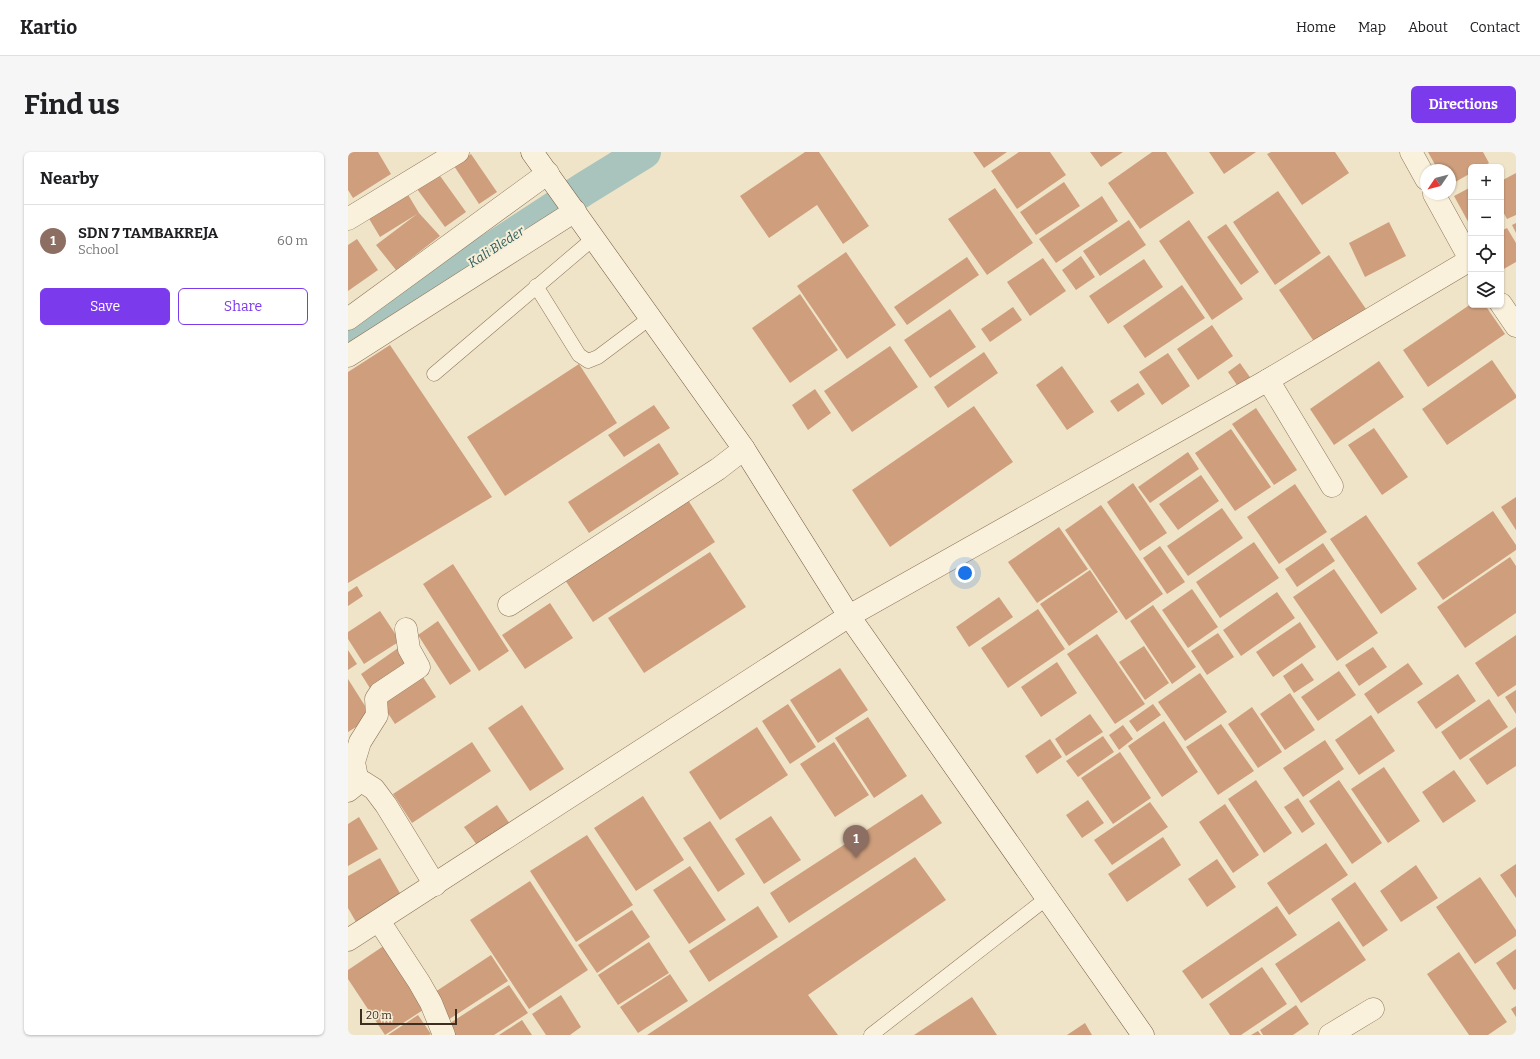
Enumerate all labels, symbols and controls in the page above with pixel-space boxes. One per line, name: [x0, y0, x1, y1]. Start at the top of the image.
text: Kartio: [20, 16, 77, 39]
text: Home: [1296, 19, 1336, 36]
text: Map: [1358, 19, 1386, 36]
text: About: [1408, 19, 1448, 36]
text: Contact: [1470, 19, 1520, 36]
button: Directions: [1411, 86, 1516, 123]
text: Find us: [24, 88, 120, 121]
north arrow: [1420, 164, 1456, 200]
map controls: [1468, 164, 1504, 308]
button: +: [1468, 164, 1504, 200]
text: Nearby: [40, 168, 99, 189]
button: −: [1468, 200, 1504, 236]
water label: Kali Bleder: [465, 223, 527, 271]
text: SDN 7 TAMBAKREJA: [78, 224, 218, 242]
text: 1: [50, 233, 56, 248]
text: 60 m: [277, 233, 308, 248]
button: locate: [1468, 236, 1504, 272]
text: School: [78, 242, 119, 257]
button: layers: [1468, 272, 1504, 308]
button: Save: [40, 288, 170, 325]
button: Share: [178, 288, 308, 325]
your location: [955, 563, 975, 583]
pin: 1: [843, 825, 869, 858]
scale bar: [360, 1007, 457, 1026]
text: 20 m: [366, 1009, 392, 1022]

